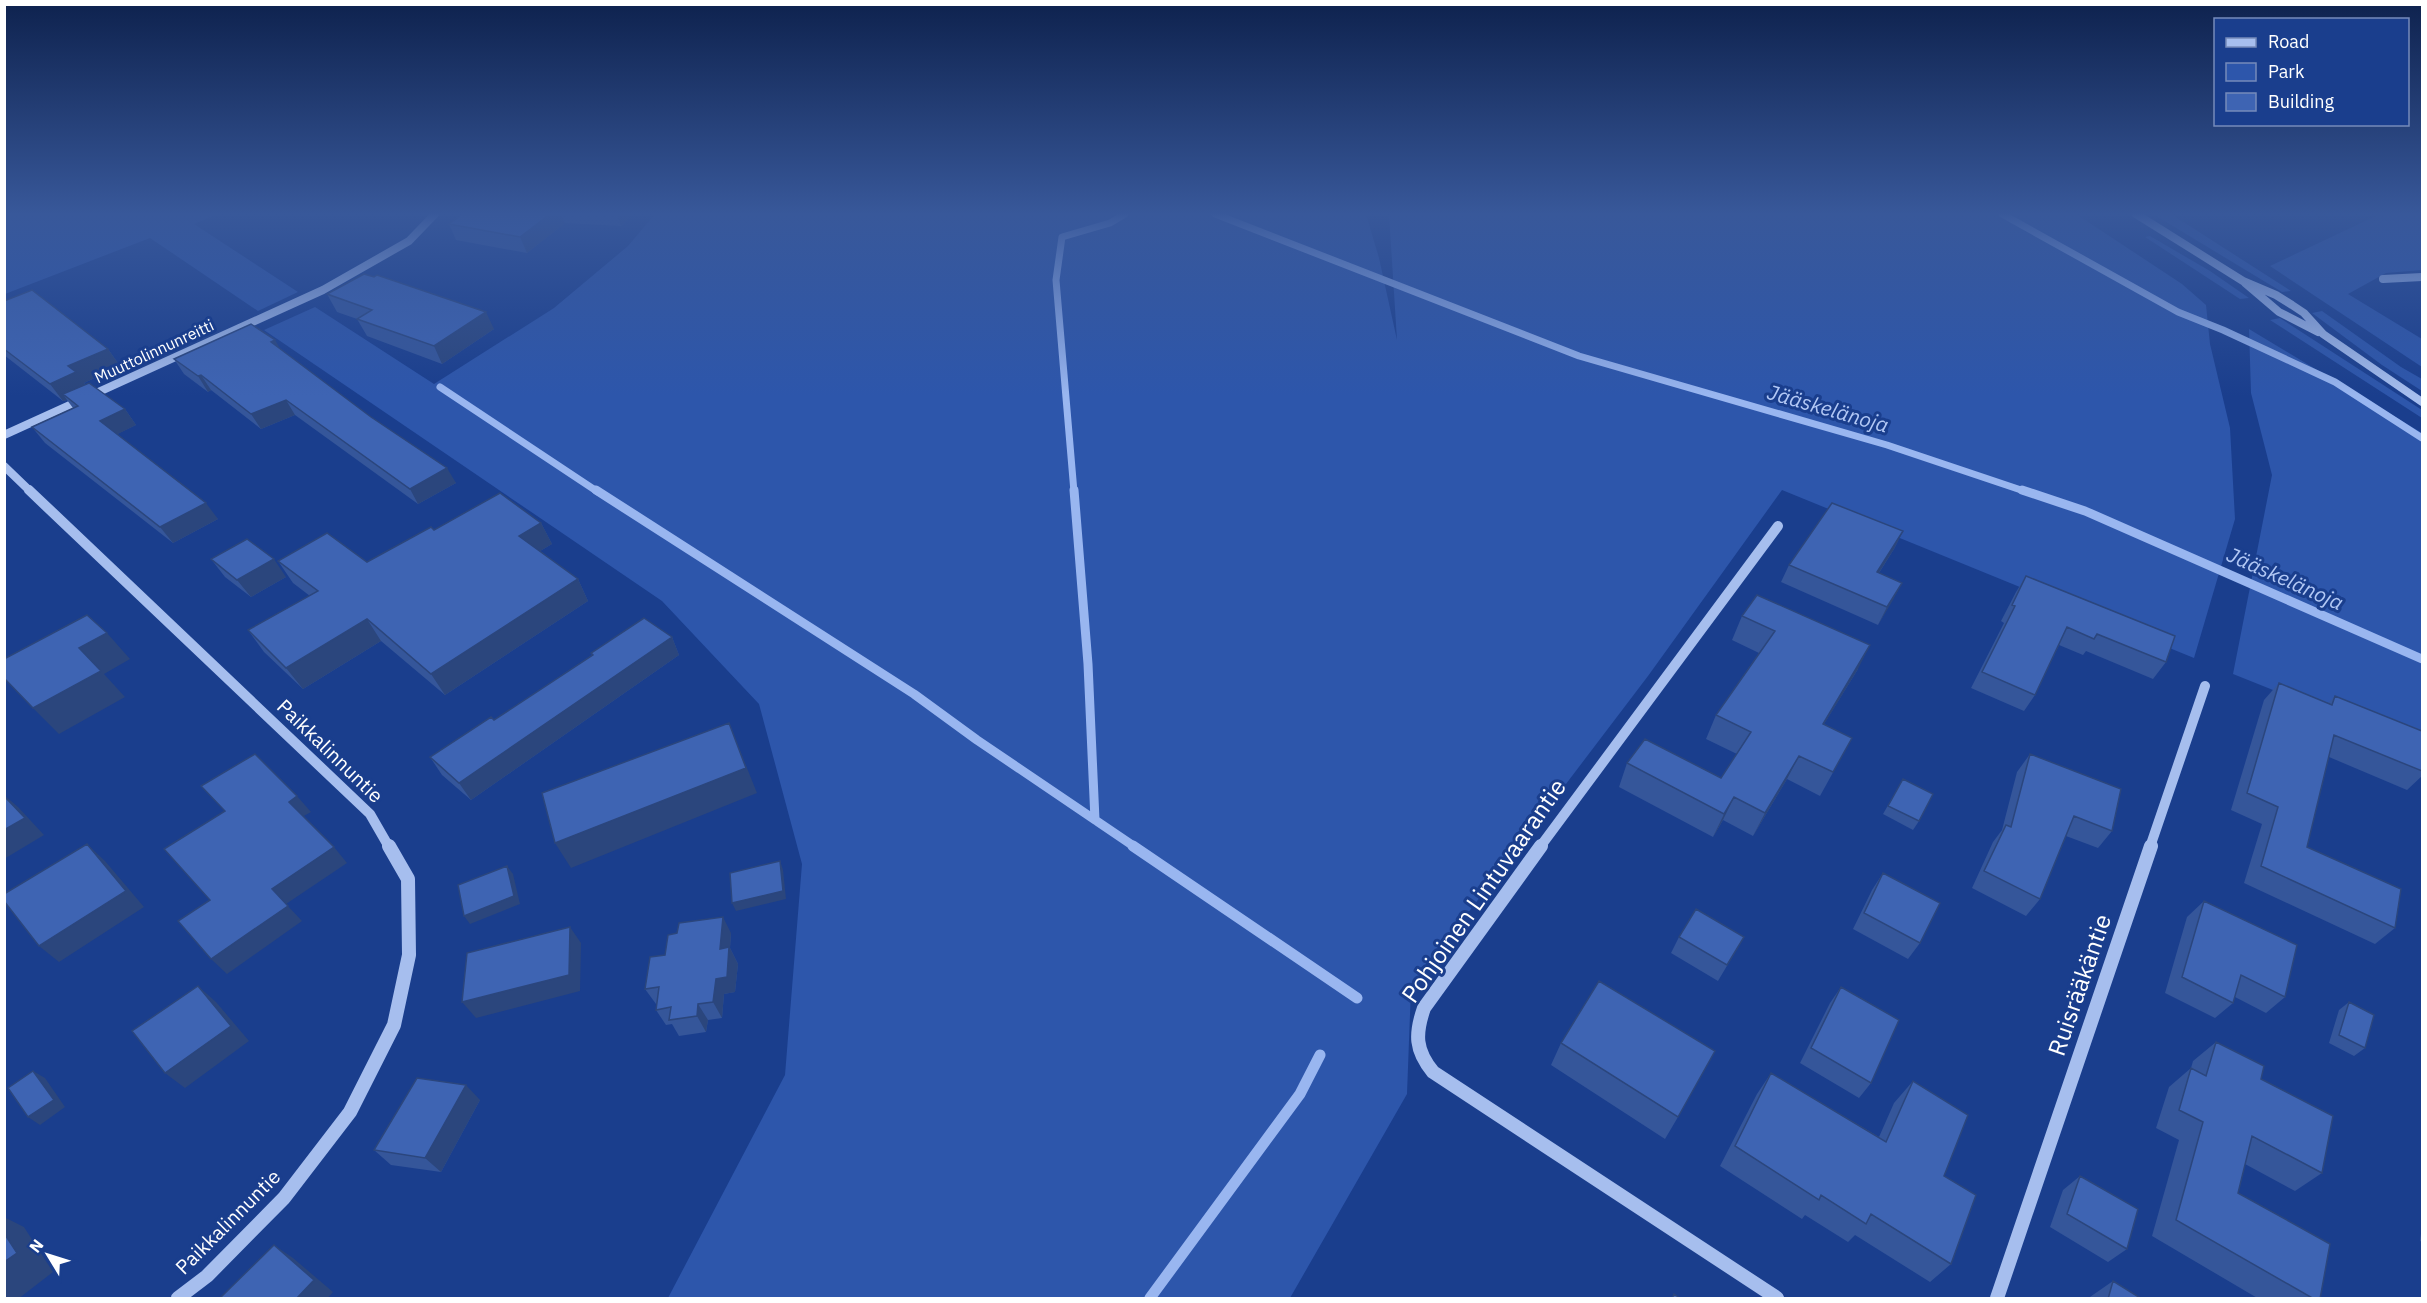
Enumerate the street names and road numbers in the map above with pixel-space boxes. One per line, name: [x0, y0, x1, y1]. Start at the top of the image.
street label: Muuttolinnunreitti: [91, 315, 217, 387]
street label: Paikkalinnuntie: [271, 693, 389, 808]
street label: Pohjoinen Lintuvaarantie: [1394, 772, 1573, 1009]
street label: Ruisrääkäntie: [2040, 910, 2118, 1060]
street label: Paikkalinnuntie: [169, 1163, 286, 1280]

